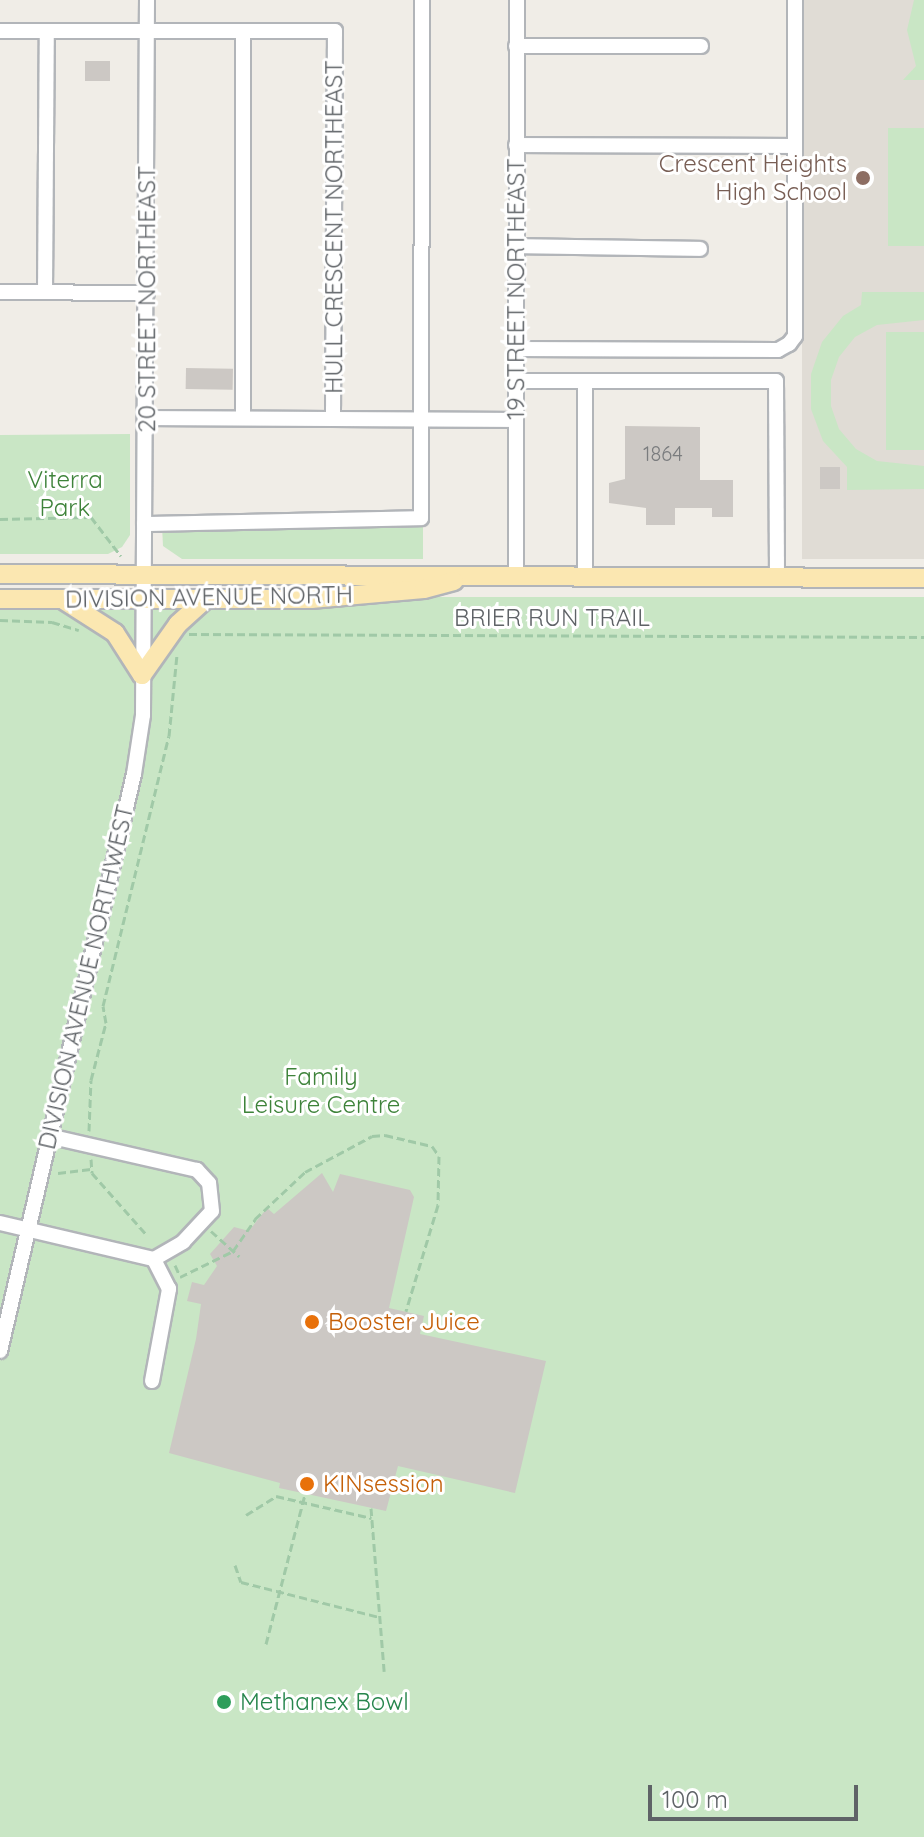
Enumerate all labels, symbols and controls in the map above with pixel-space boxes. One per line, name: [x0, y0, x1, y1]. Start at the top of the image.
street label: HULL CRESCENT NORTHEAST: [320, 60, 348, 394]
place label: Crescent Heights High School: [659, 150, 847, 206]
street label: 19 STREET NORTHEAST: [502, 158, 530, 420]
street label: 20 STREET NORTHEAST: [133, 166, 161, 432]
marker: Crescent Heights High School: [854, 169, 872, 187]
house number: 1864: [643, 441, 683, 465]
park label: Viterra Park: [27, 466, 103, 522]
street label: DIVISION AVENUE NORTH: [65, 580, 353, 614]
street label: BRIER RUN TRAIL: [454, 604, 650, 632]
street label: DIVISION AVENUE NORTHWEST: [32, 802, 140, 1152]
park label: Family Leisure Centre: [242, 1063, 400, 1119]
place label: Booster Juice: [328, 1308, 480, 1336]
marker: Booster Juice: [303, 1313, 321, 1331]
place label: KINsession: [323, 1470, 444, 1498]
marker: KINsession: [298, 1475, 316, 1493]
place label: Methanex Bowl: [240, 1688, 409, 1716]
marker: Methanex Bowl: [215, 1693, 233, 1711]
scale bar: [652, 1769, 862, 1819]
text: 100 m: [662, 1784, 728, 1814]

